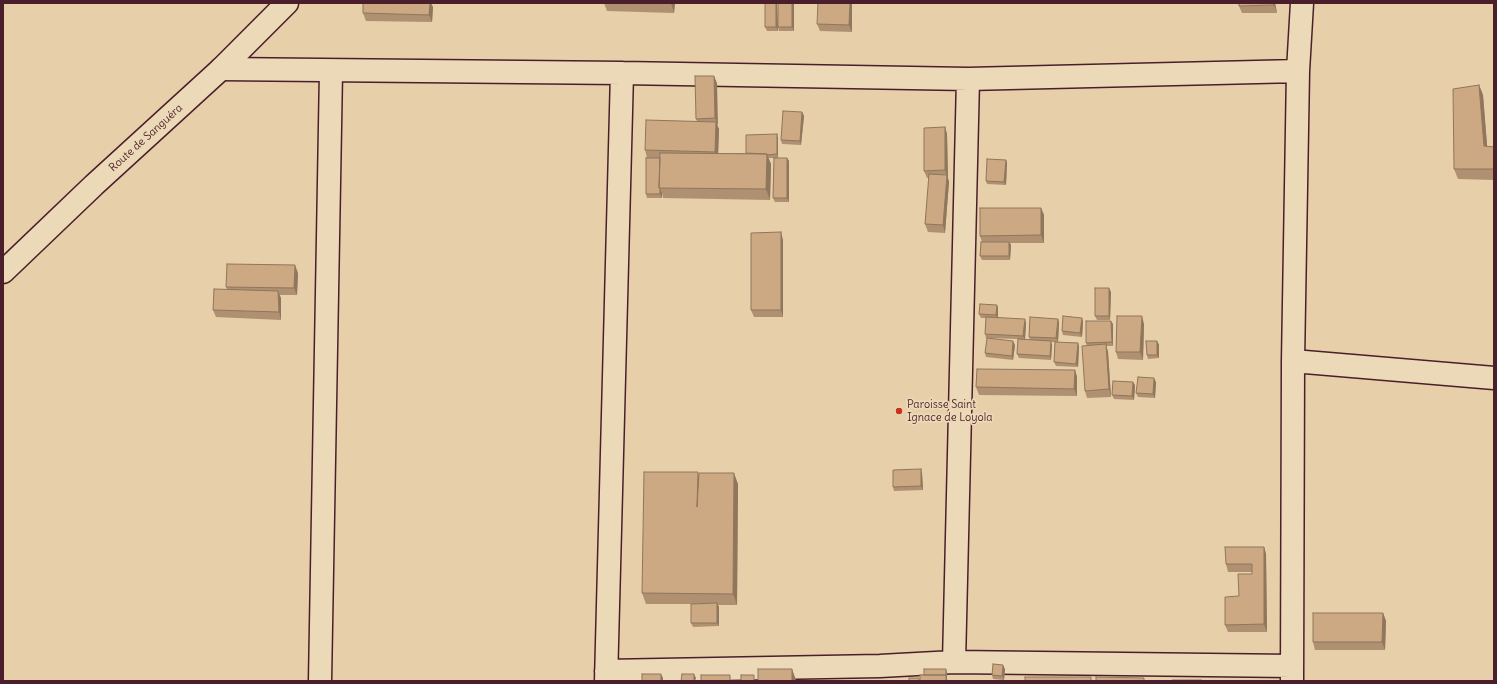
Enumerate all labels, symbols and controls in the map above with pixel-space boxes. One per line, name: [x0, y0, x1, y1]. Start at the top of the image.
street label: Route de Sanguéra: [106, 101, 186, 175]
place label: Paroisse Saint Ignace de Loyola: [907, 398, 992, 424]
marker: Paroisse Saint Ignace de Loyola: [894, 406, 904, 416]

